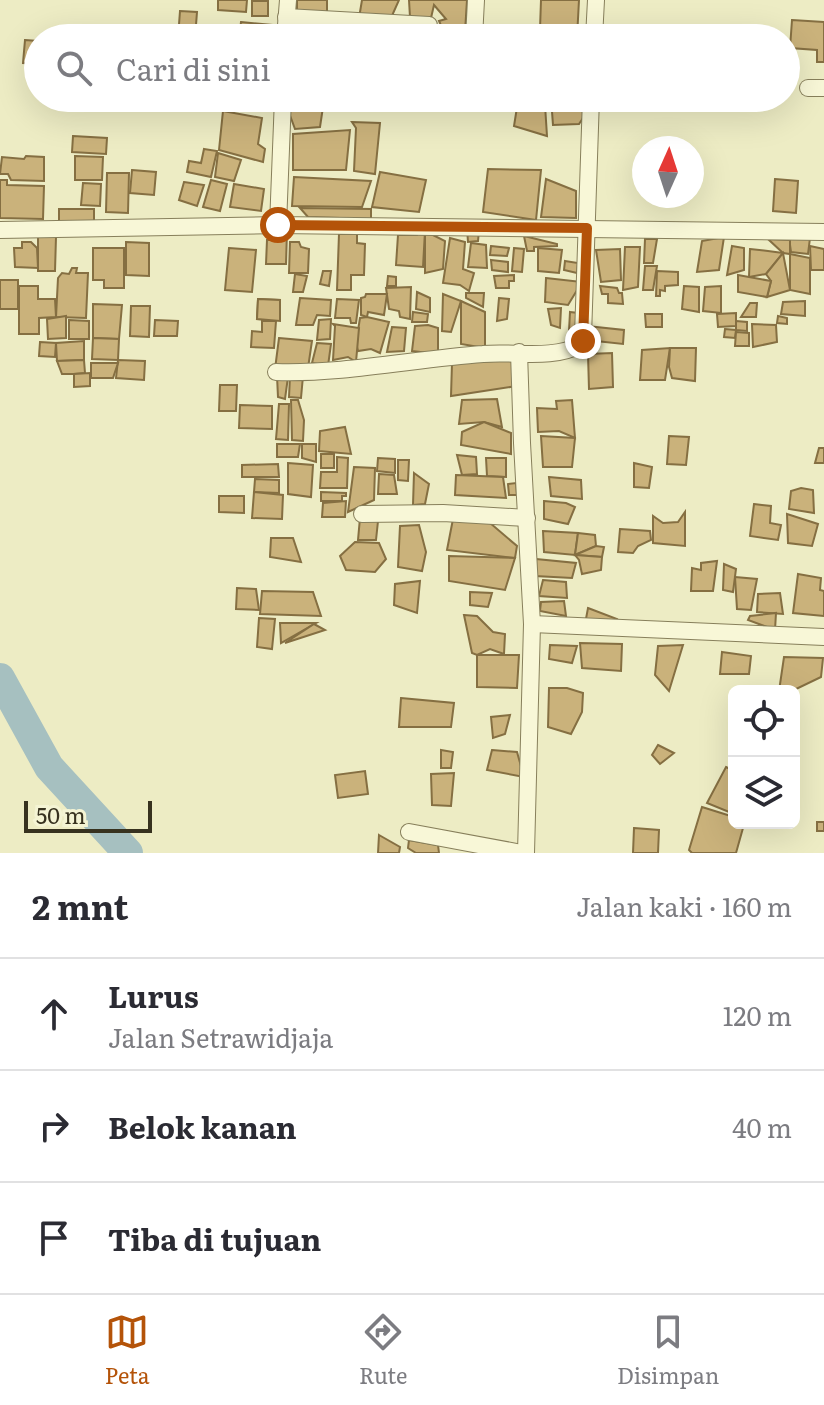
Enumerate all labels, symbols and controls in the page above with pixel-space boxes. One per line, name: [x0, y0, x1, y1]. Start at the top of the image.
search box: [24, 24, 800, 112]
icon: search: [52, 46, 96, 90]
text: Cari di sini: [116, 46, 270, 90]
north arrow: [632, 136, 704, 208]
route start: [260, 207, 296, 243]
route end: [565, 323, 601, 359]
map controls: [728, 685, 800, 829]
button: locate: [728, 685, 800, 757]
button: layers: [728, 757, 800, 829]
scale bar: [24, 797, 152, 833]
text: 50 m: [36, 798, 86, 831]
text: 2 mnt: [32, 880, 128, 930]
text: Jalan kaki · 160 m: [576, 886, 792, 925]
text: Lurus: [108, 973, 199, 1017]
icon: ahead: [32, 992, 76, 1036]
text: 120 m: [723, 995, 792, 1034]
text: Jalan Setrawidjaja: [108, 1017, 333, 1056]
icon: right: [32, 1104, 76, 1148]
text: Belok kanan: [108, 1104, 297, 1148]
text: 40 m: [732, 1107, 792, 1146]
icon: arrive: [32, 1216, 76, 1260]
text: Tiba di tujuan: [108, 1216, 321, 1260]
tab: Peta: [105, 1310, 150, 1391]
tab: Rute: [359, 1310, 407, 1391]
tab: Disimpan: [617, 1310, 719, 1391]

